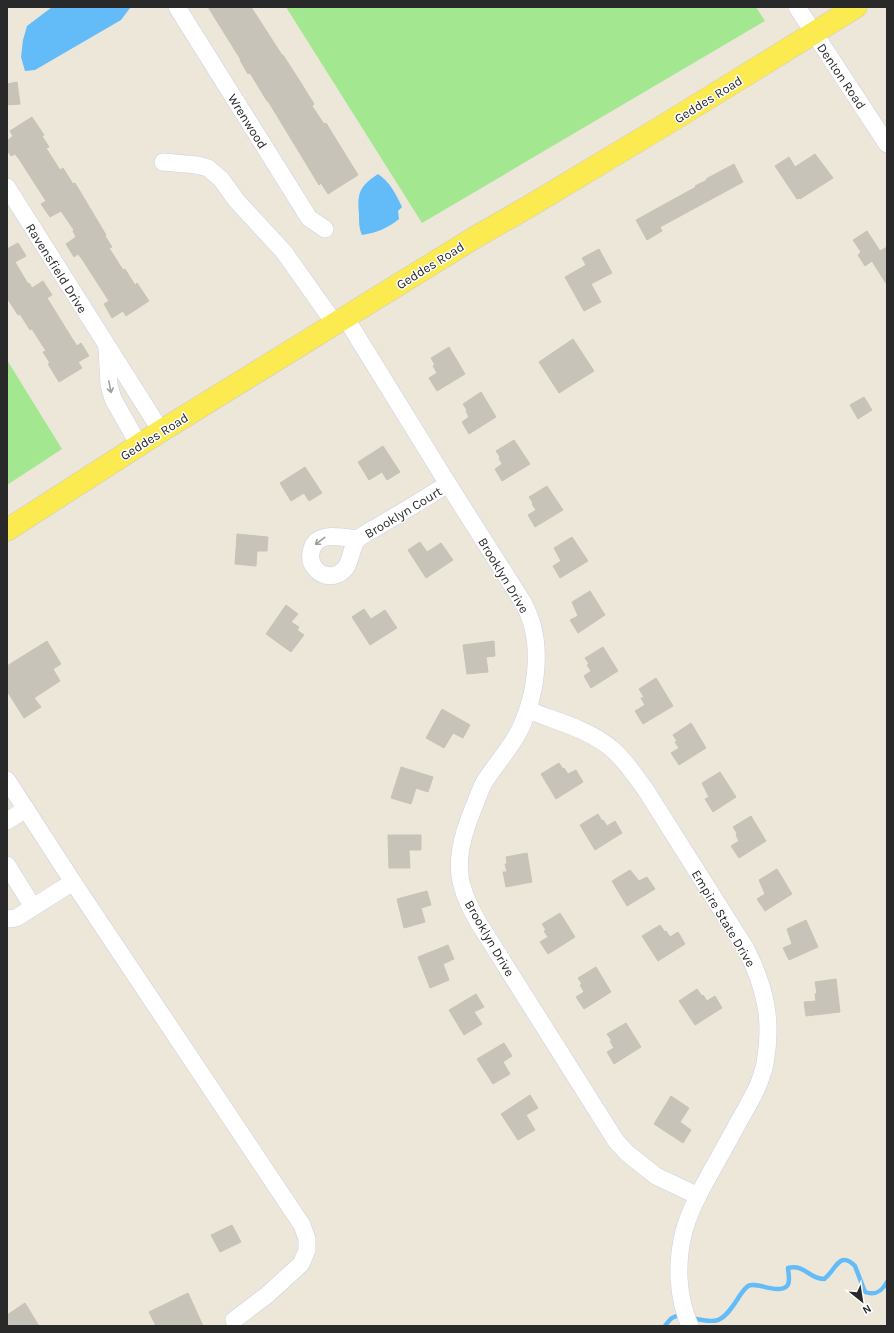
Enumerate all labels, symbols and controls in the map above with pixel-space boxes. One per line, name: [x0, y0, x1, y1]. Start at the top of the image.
street label: Denton Road: [814, 41, 869, 112]
street label: Geddes Road: [672, 73, 745, 126]
street label: Wrenwood: [225, 91, 270, 151]
street label: Ravensfield Drive: [23, 221, 90, 316]
street label: Geddes Road: [394, 239, 467, 292]
one-way arrow: [106, 380, 114, 393]
street label: Geddes Road: [118, 410, 191, 463]
street label: Brooklyn Court: [362, 483, 445, 541]
street label: Brooklyn Drive: [475, 535, 532, 616]
one-way arrow: [314, 537, 325, 545]
street label: Empire State Drive: [689, 867, 759, 970]
street label: Brooklyn Drive: [462, 898, 518, 979]
north arrow: [842, 1281, 882, 1321]
text: N: [860, 1302, 873, 1317]

